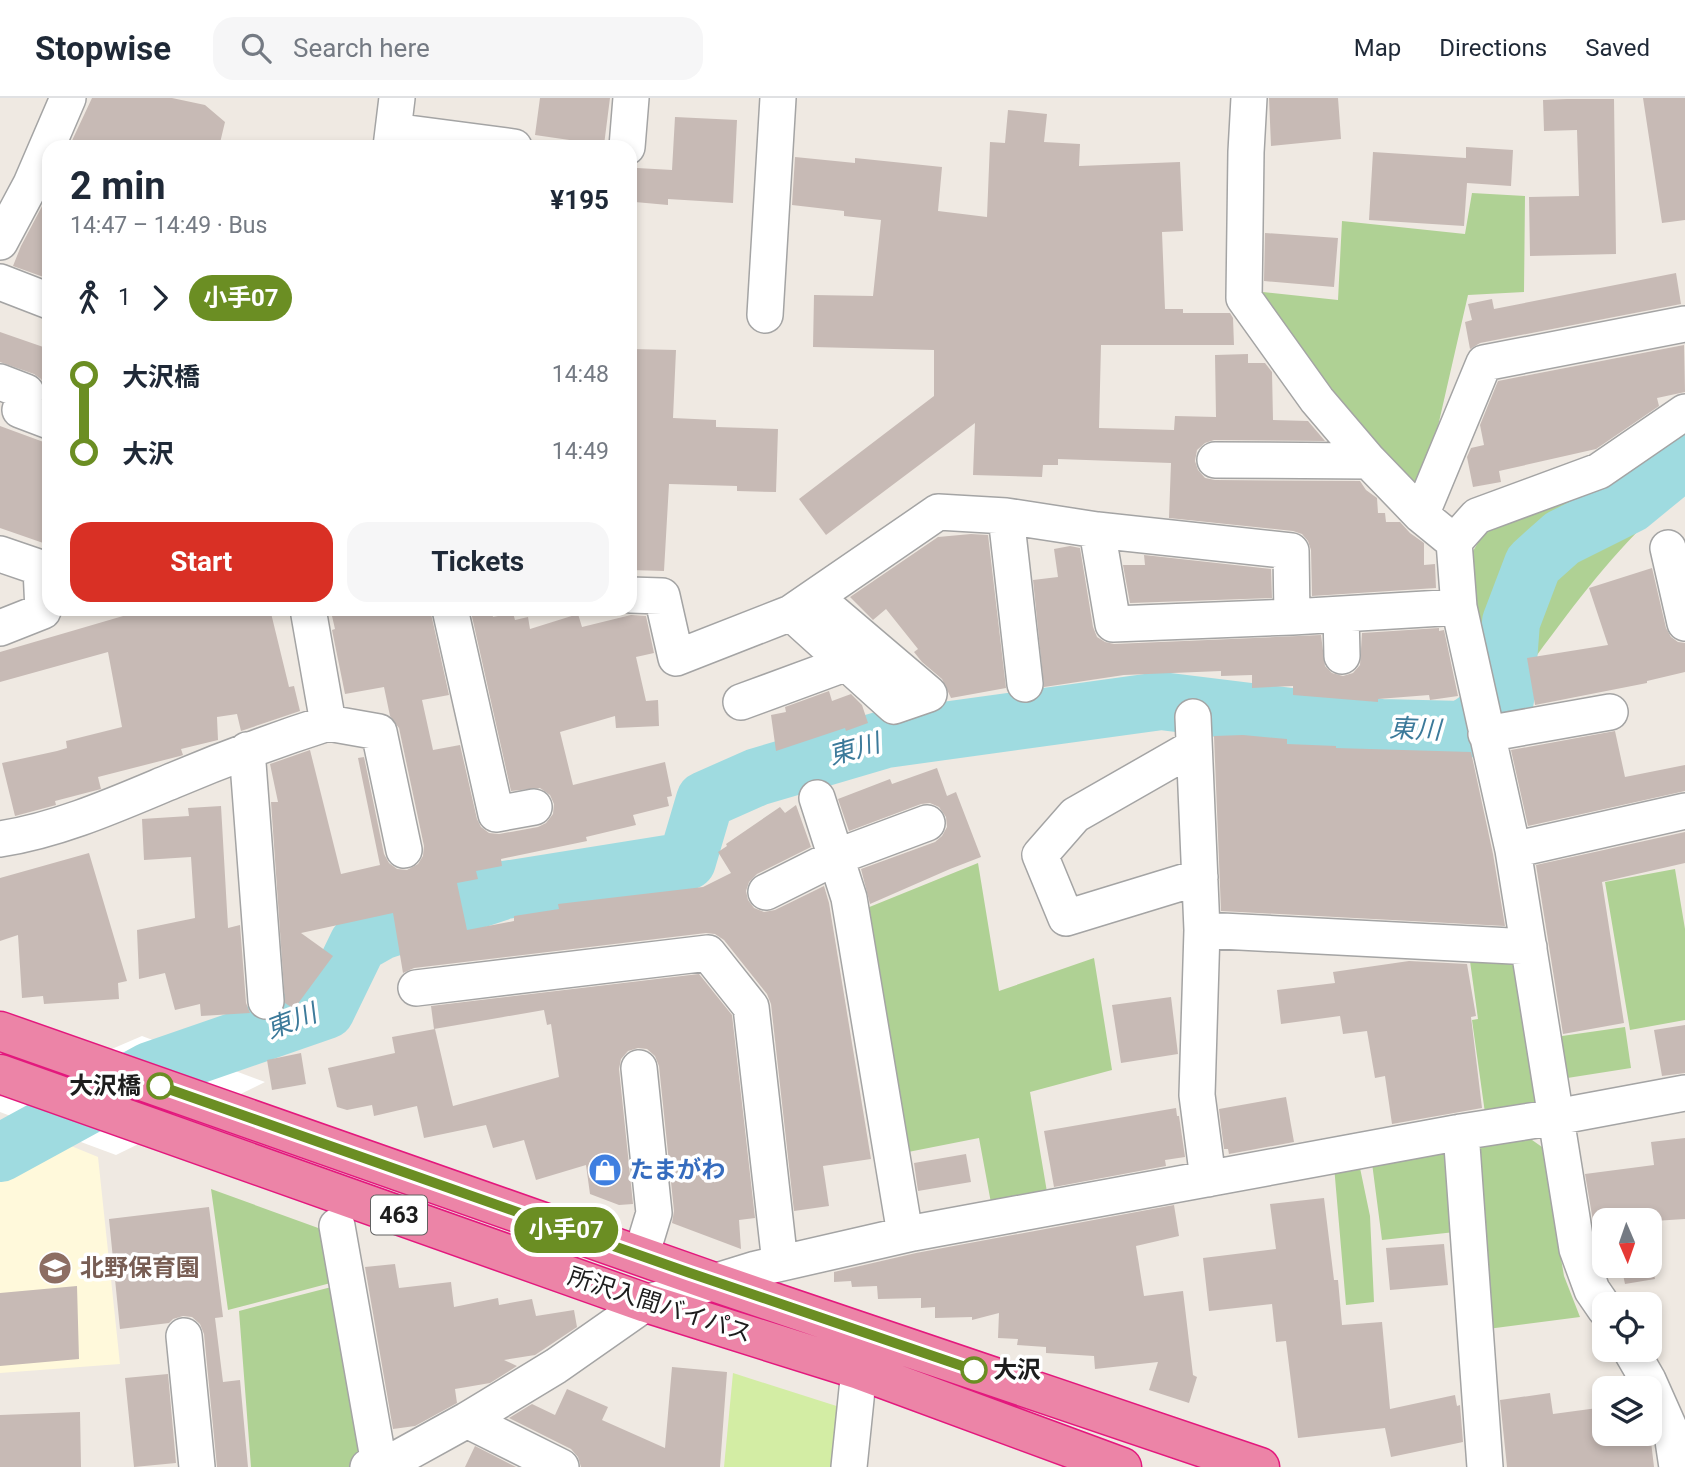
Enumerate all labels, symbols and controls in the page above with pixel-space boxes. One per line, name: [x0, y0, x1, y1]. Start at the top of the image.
search box: [213, 17, 703, 80]
text: Stopwise: [35, 29, 171, 68]
icon: search: [237, 29, 275, 67]
text: Search here: [293, 33, 430, 63]
text: Map: [1354, 34, 1401, 62]
text: Directions: [1439, 34, 1547, 62]
text: Saved: [1585, 34, 1650, 62]
text: 2 min: [70, 164, 166, 208]
text: ¥195: [550, 185, 609, 215]
text: 14:47 – 14:49 · Bus: [70, 212, 267, 239]
icon: walk: [70, 279, 108, 317]
icon: forward: [141, 279, 179, 317]
text: 1: [118, 284, 131, 311]
text: 小手07: [203, 284, 278, 312]
text: 14:48: [552, 361, 609, 388]
text: 大沢橋: [122, 362, 200, 392]
text: 14:49: [552, 438, 609, 465]
text: 大沢: [122, 439, 174, 469]
button: Start: [70, 522, 333, 602]
button: Tickets: [347, 522, 609, 602]
water label: 東川: [1388, 713, 1444, 745]
water label: 東川: [825, 727, 886, 771]
water label: 東川: [261, 997, 323, 1044]
place label: 大沢橋: [69, 1072, 141, 1100]
marker: 大沢橋: [147, 1073, 173, 1099]
shop icon: たまがわ: [586, 1151, 624, 1189]
place label: たまがわ: [630, 1156, 725, 1184]
road number: 463: [371, 1196, 427, 1234]
line badge: 小手07: [517, 1207, 615, 1253]
north arrow: [1592, 1208, 1662, 1278]
map controls: [1592, 1208, 1662, 1446]
text: 小手07: [528, 1216, 604, 1244]
school or university icon: 北野保育園: [36, 1249, 74, 1287]
place label: 北野保育園: [80, 1254, 200, 1282]
street label: 所沢入間バイパス: [565, 1262, 755, 1348]
button: locate: [1592, 1292, 1662, 1362]
place label: 大沢: [993, 1356, 1041, 1384]
marker: 大沢: [961, 1357, 987, 1383]
button: layers: [1592, 1376, 1662, 1446]

